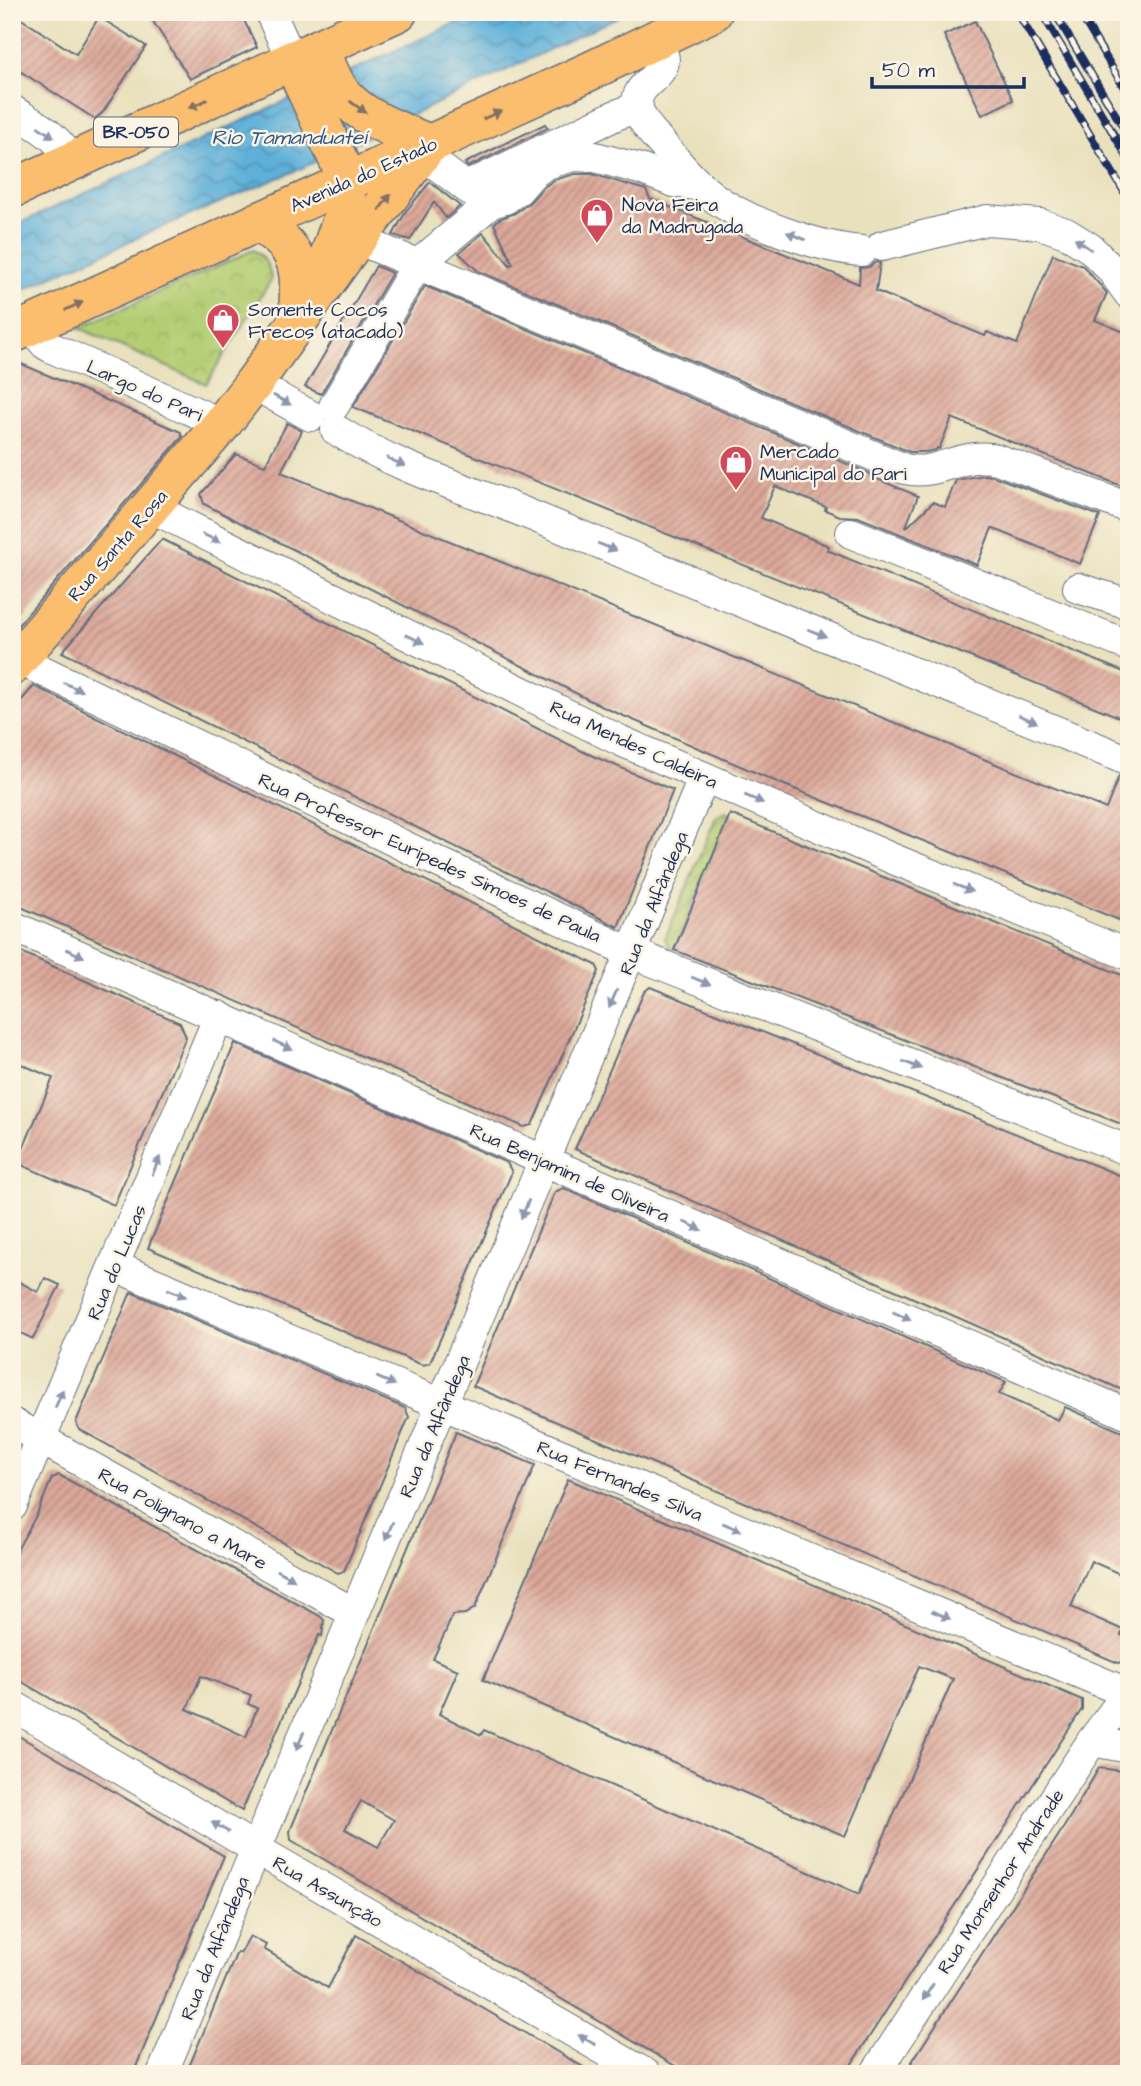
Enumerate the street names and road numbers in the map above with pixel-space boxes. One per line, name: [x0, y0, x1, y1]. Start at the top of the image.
road number: BR-050: [94, 118, 178, 146]
street label: Avenida do Estado: [286, 131, 442, 220]
street label: Largo do Pari: [82, 354, 207, 430]
street label: Rua Santa Rosa: [62, 484, 175, 608]
street label: Rua Mendes Caldeira: [545, 695, 722, 796]
street label: Rua Professor Eurípedes Simoes de Paula: [254, 767, 605, 950]
street label: Rua da Alfândega: [613, 827, 697, 980]
street label: Rua Benjamim de Oliveira: [465, 1117, 674, 1230]
street label: Rua do Lucas: [81, 1201, 154, 1324]
street label: Rua da Alfândega: [393, 1351, 479, 1502]
street label: Rua Fernandes Silva: [532, 1434, 707, 1529]
street label: Rua Polignano a Mare: [92, 1462, 272, 1578]
street label: Rua Monsenhor Andrade: [931, 1784, 1071, 1980]
street label: Rua Assunção: [267, 1850, 388, 1935]
street label: Rua da Alfândega: [174, 1872, 258, 2025]

